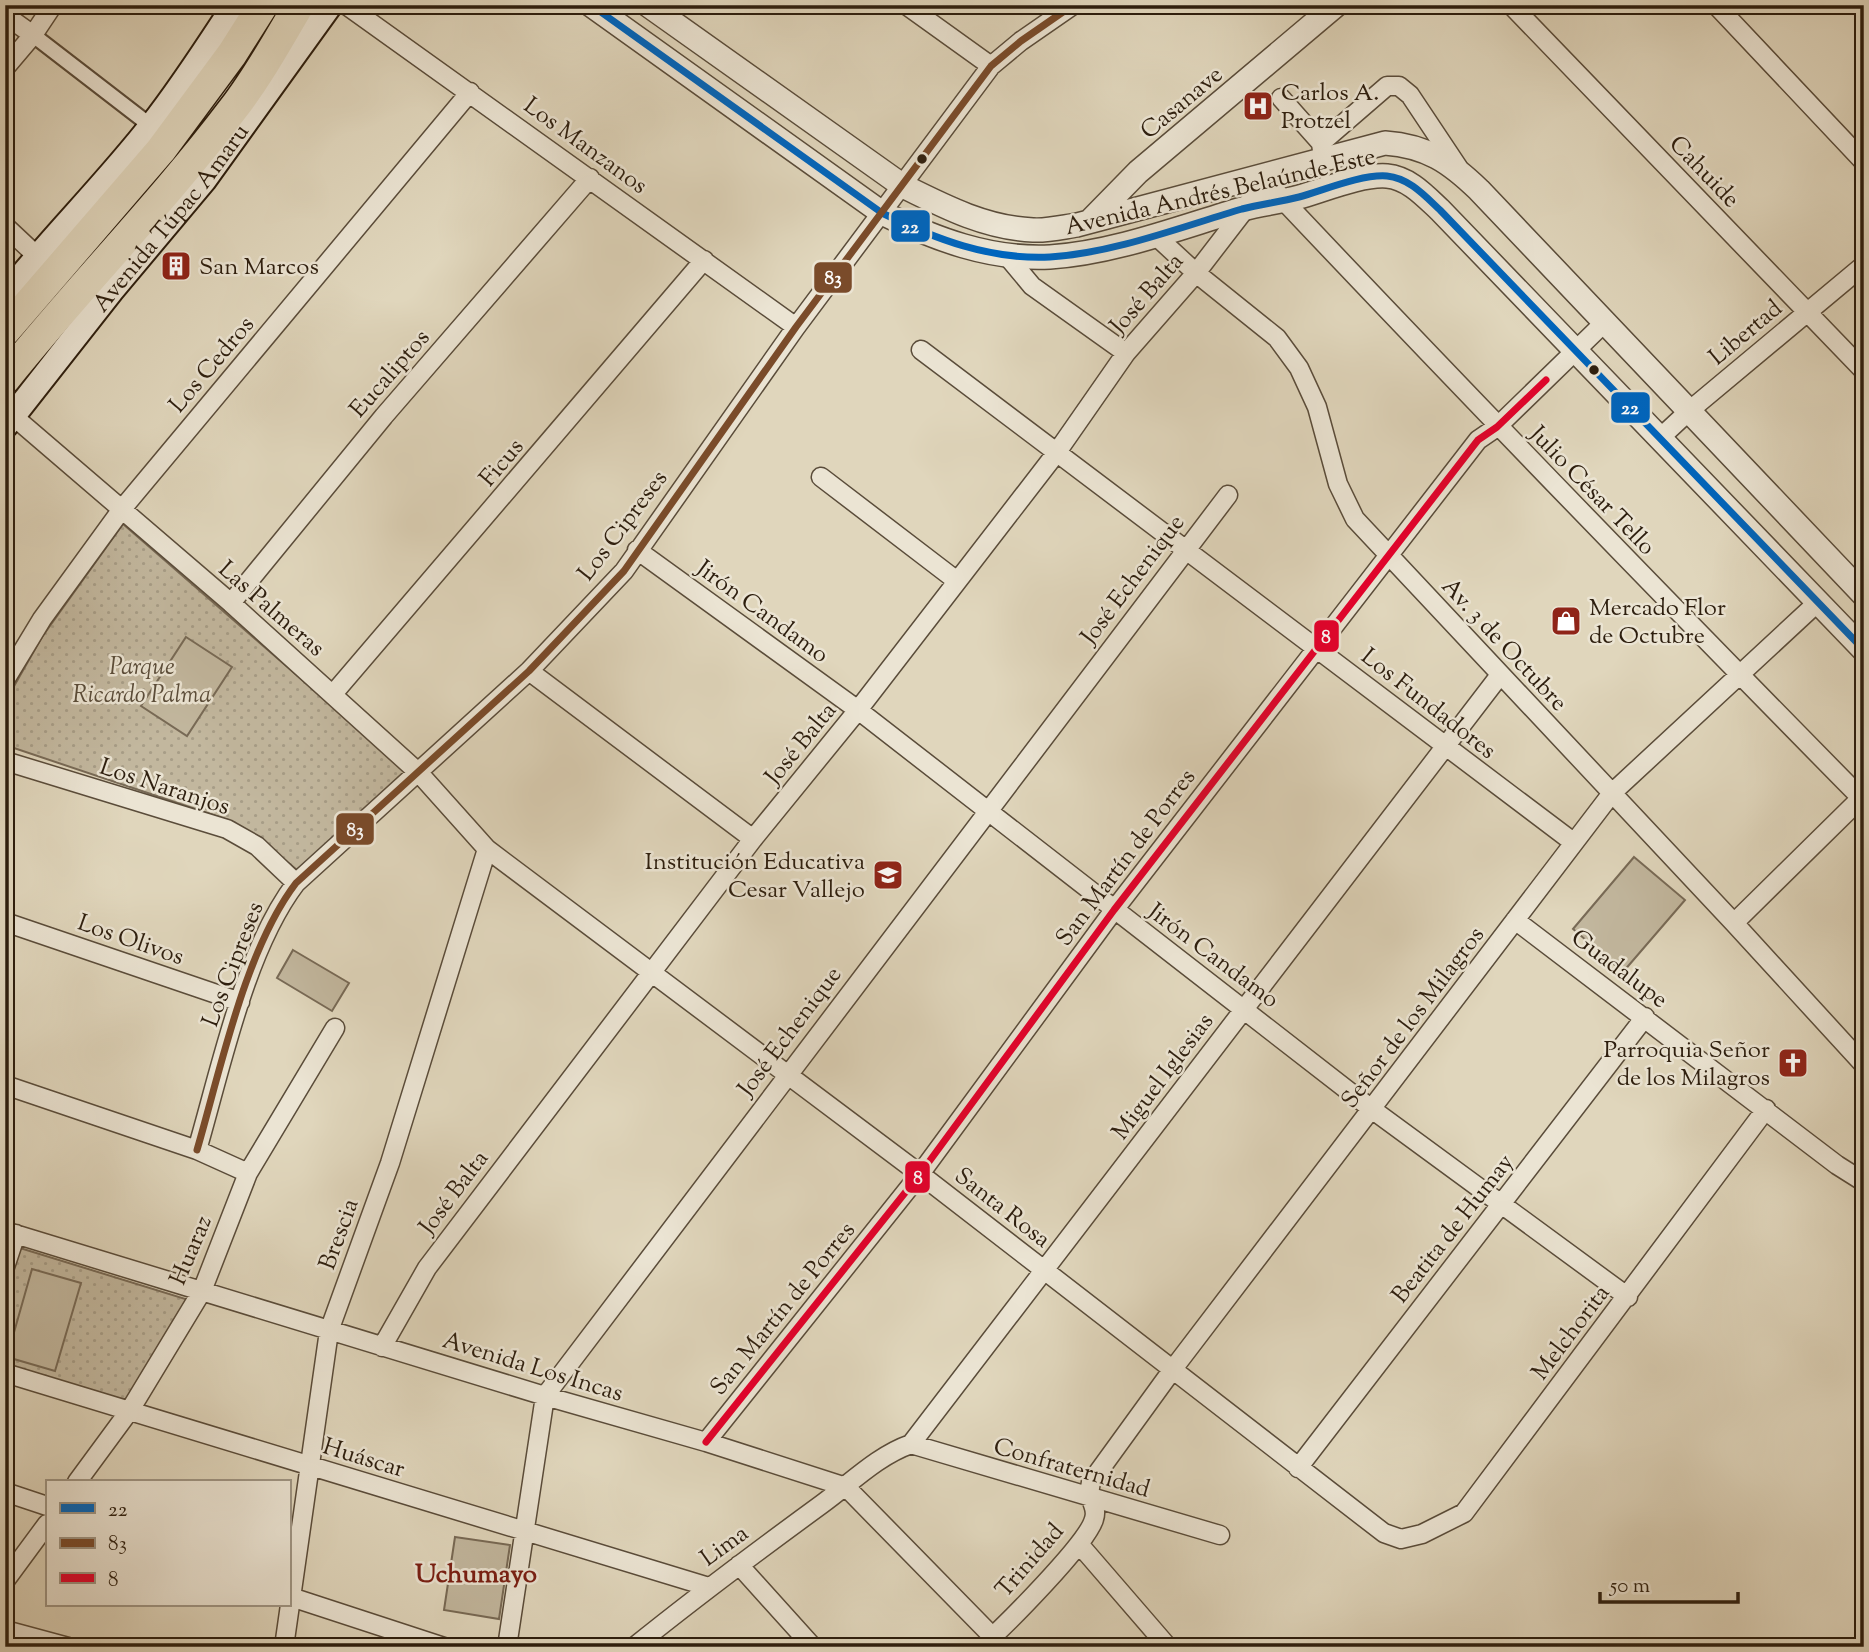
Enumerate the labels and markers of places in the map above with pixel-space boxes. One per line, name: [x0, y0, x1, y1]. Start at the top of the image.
place label: Carlos A. Protzel: [1281, 77, 1379, 139]
hospital icon: Carlos A. Protzel: [1241, 89, 1275, 123]
unlabelled marker: [915, 152, 929, 166]
building icon: San Marcos: [159, 249, 193, 283]
place label: San Marcos: [199, 251, 319, 285]
unlabelled marker: [1587, 363, 1601, 377]
place label: Mercado Flor de Octubre: [1589, 592, 1726, 654]
shop icon: Mercado Flor de Octubre: [1549, 604, 1583, 638]
place label: Institución Educativa Cesar Vallejo: [645, 846, 865, 908]
school or university icon: Institución Educativa Cesar Vallejo: [871, 858, 905, 892]
place label: Parroquia Señor de los Milagros: [1603, 1034, 1770, 1096]
church icon: Parroquia Señor de los Milagros: [1776, 1046, 1810, 1080]

